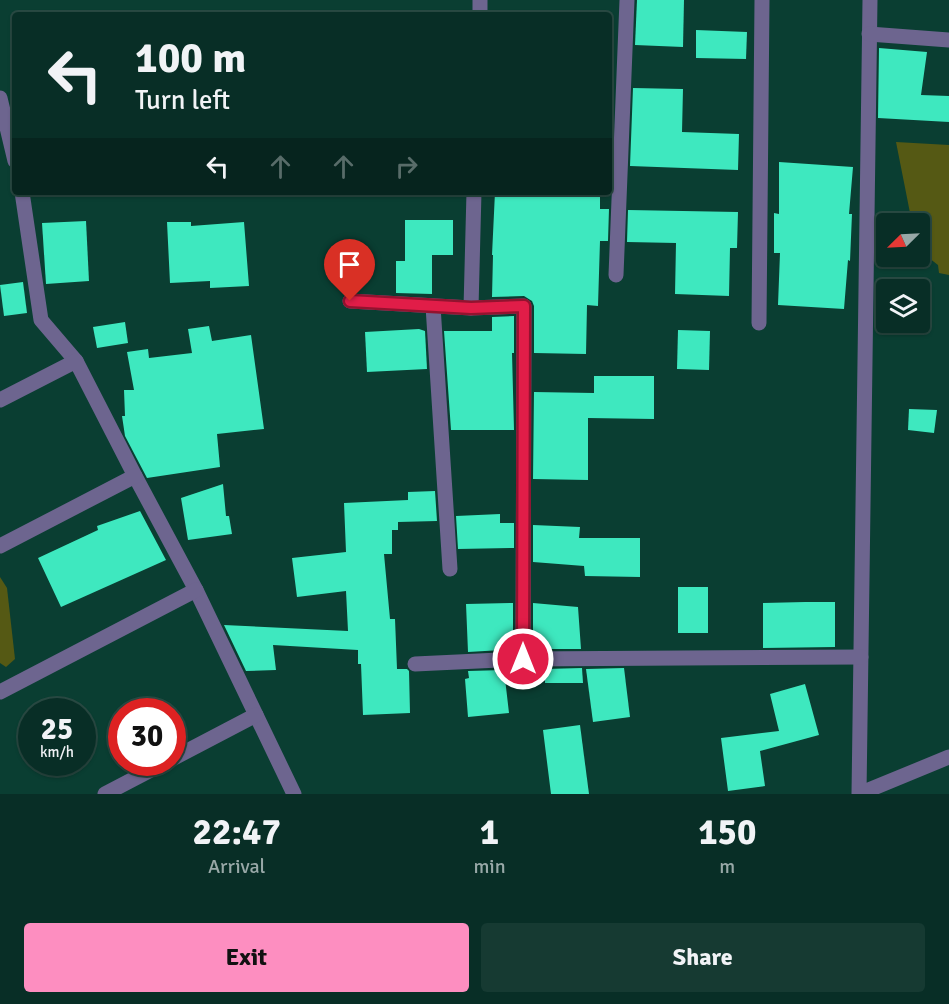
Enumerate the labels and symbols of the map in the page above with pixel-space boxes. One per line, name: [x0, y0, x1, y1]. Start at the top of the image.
north arrow: [876, 213, 930, 267]
pin: [324, 239, 375, 301]
position arrow: [491, 627, 555, 691]
speed limit sign: 30: [108, 698, 186, 776]

